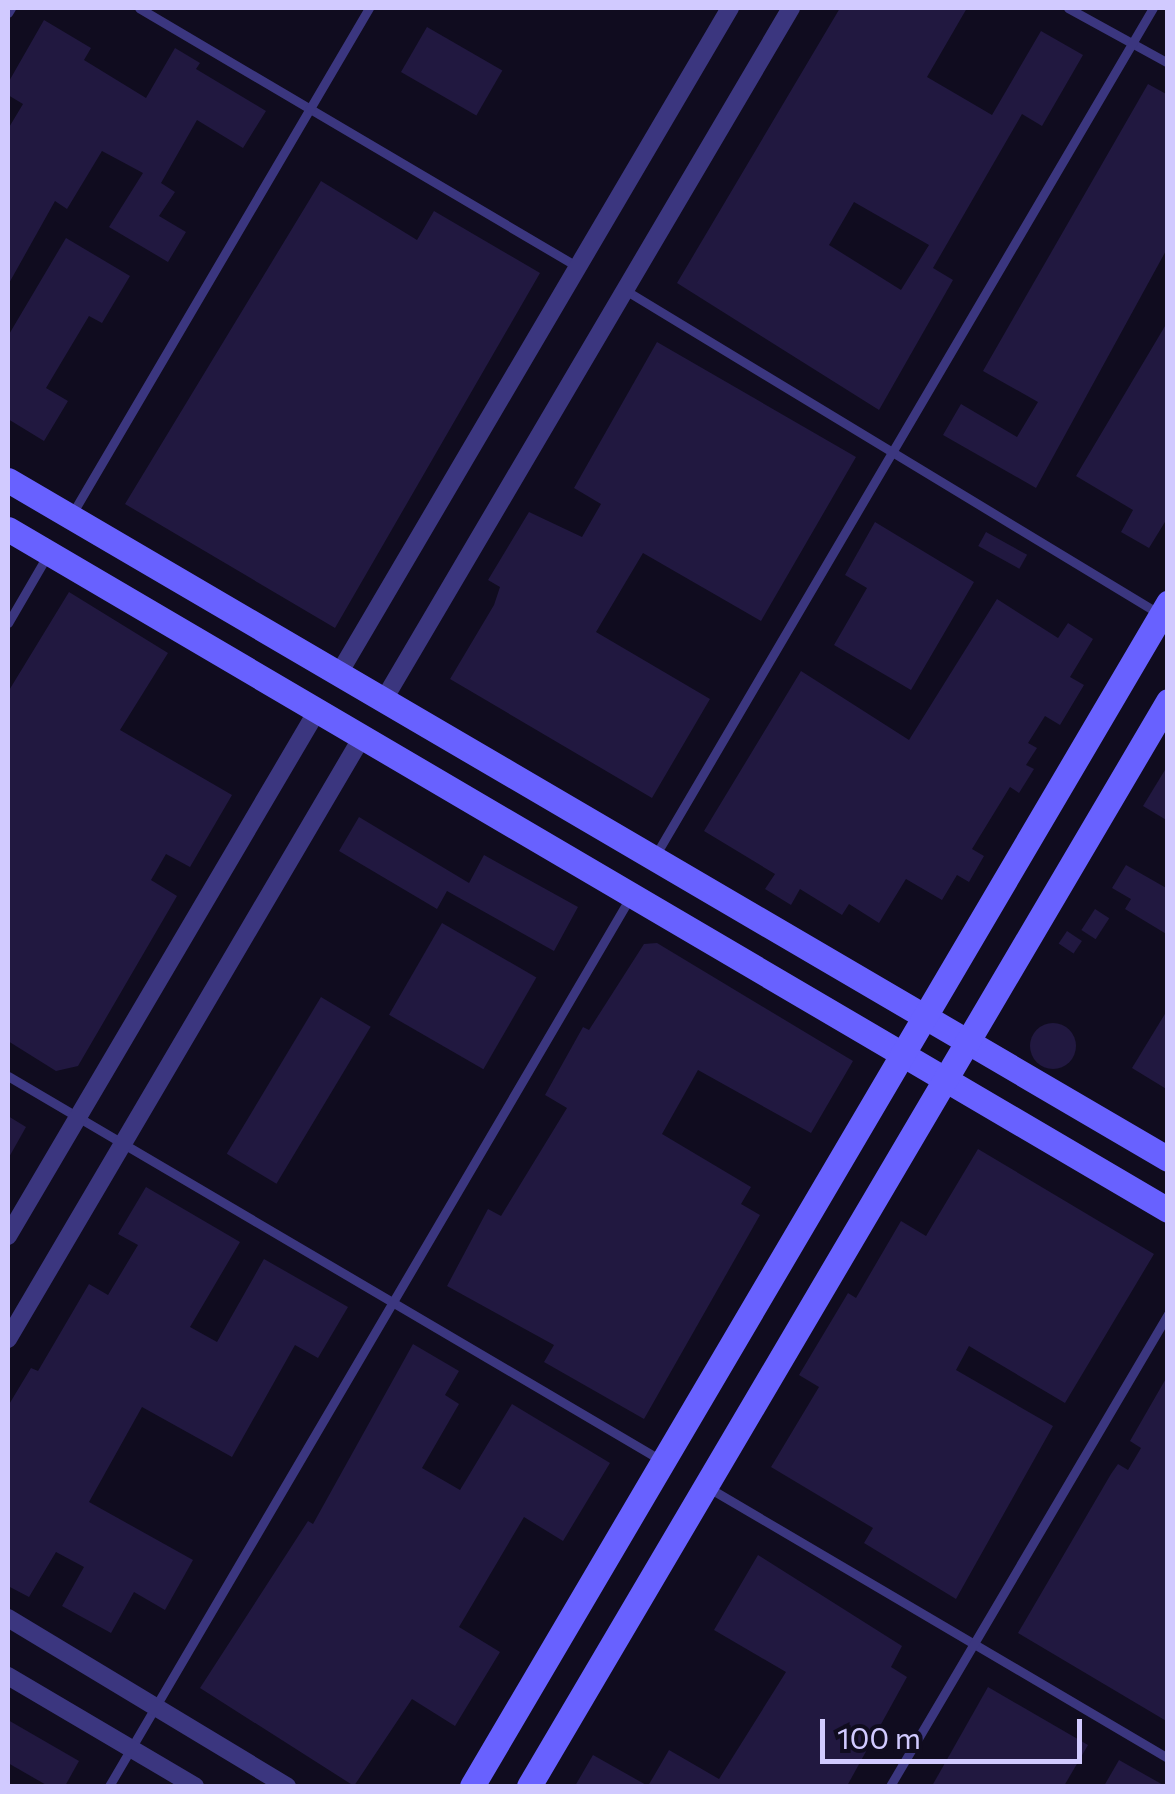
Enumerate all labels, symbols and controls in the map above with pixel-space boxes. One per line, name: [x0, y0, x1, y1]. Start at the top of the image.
scale bar: [825, 1699, 1088, 1761]
text: 100 m: [837, 1718, 921, 1755]

